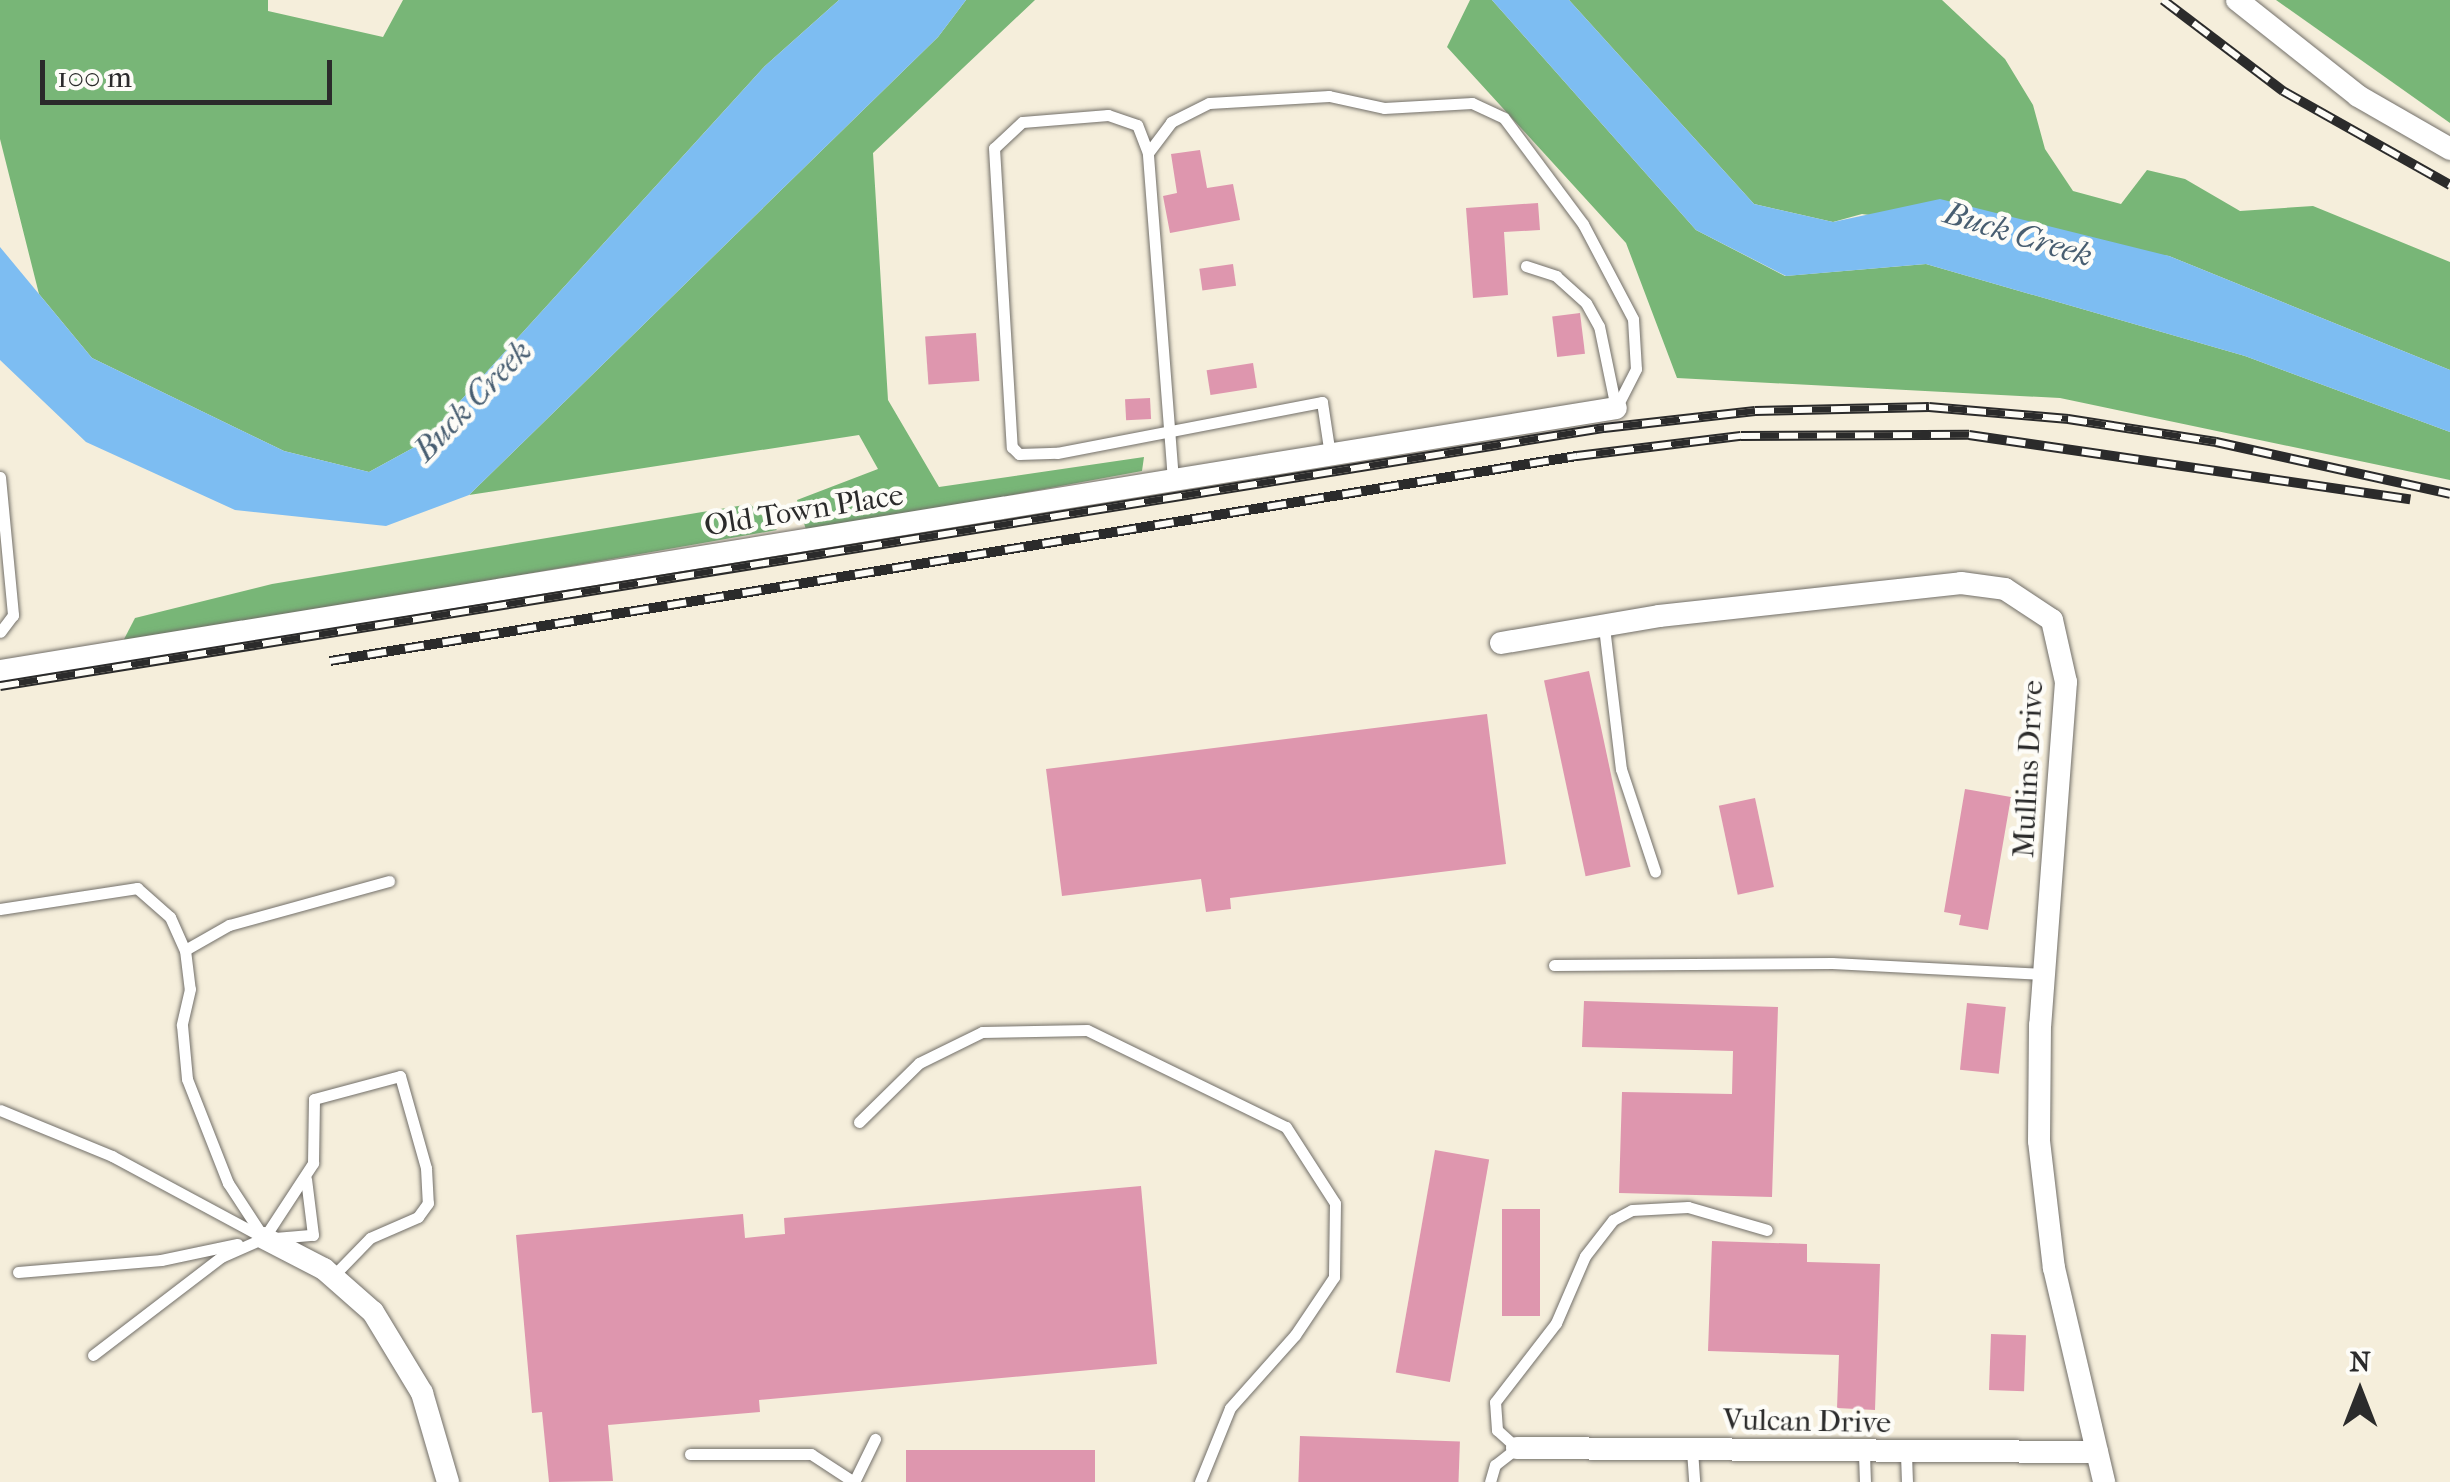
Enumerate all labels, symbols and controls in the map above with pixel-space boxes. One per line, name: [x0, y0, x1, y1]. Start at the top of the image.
scale bar: [45, 40, 338, 102]
text: 100 m: [57, 60, 132, 95]
water label: Buck Creek: [1939, 194, 2097, 276]
water label: Buck Creek: [406, 333, 540, 469]
street label: Old Town Place: [702, 477, 906, 545]
street label: Mullins Drive: [2006, 679, 2052, 859]
north arrow: [2310, 1342, 2410, 1442]
text: N: [2349, 1345, 2371, 1378]
street label: Vulcan Drive: [1723, 1403, 1891, 1441]

